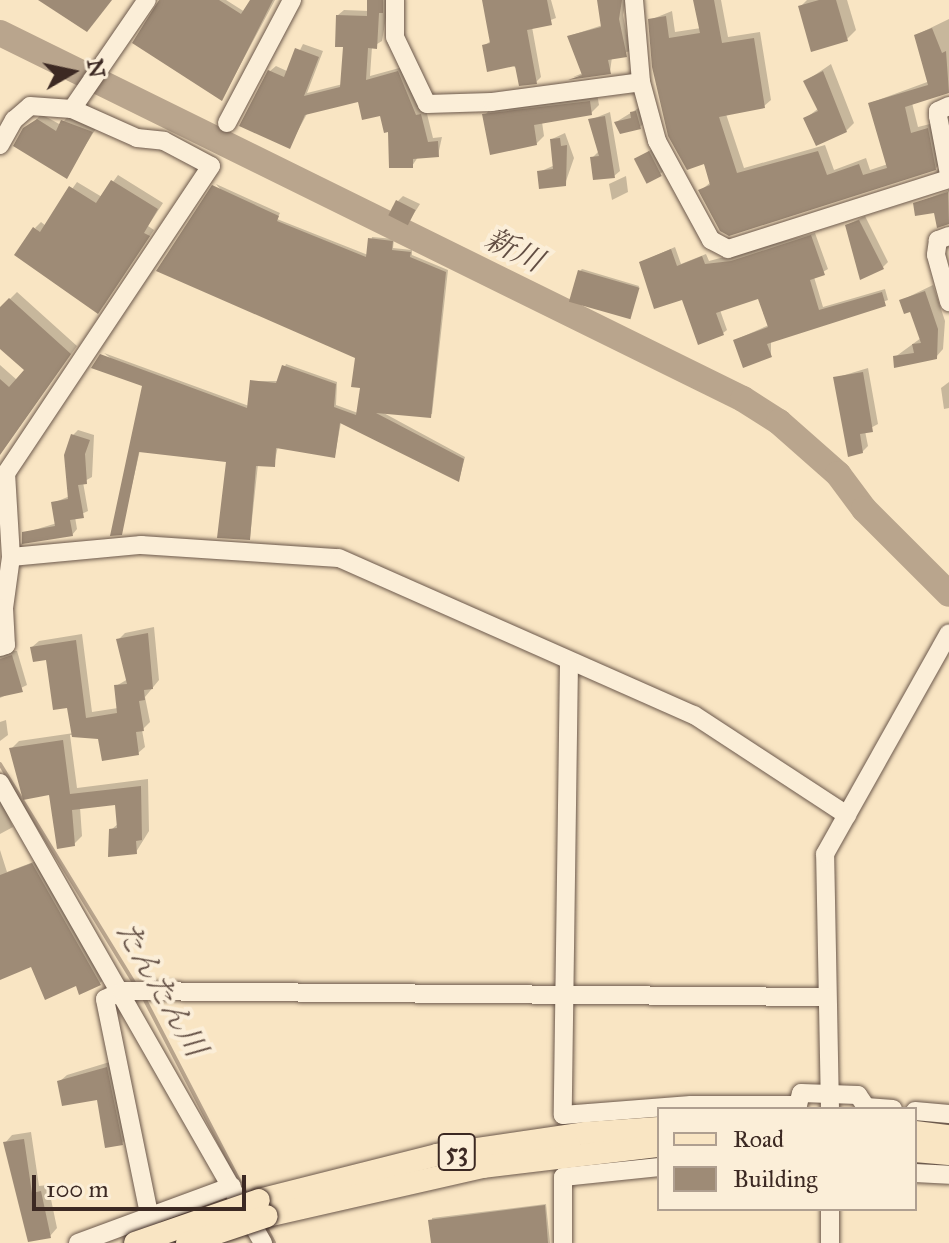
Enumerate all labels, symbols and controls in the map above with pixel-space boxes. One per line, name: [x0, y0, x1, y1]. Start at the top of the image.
north arrow: [32, 32, 112, 112]
text: N: [81, 57, 111, 79]
water label: 新川: [479, 221, 549, 279]
water label: たんたん川: [108, 915, 214, 1063]
legend: [657, 1107, 917, 1211]
text: Road: [733, 1124, 784, 1154]
road number: 53: [437, 1130, 477, 1174]
scale bar: [36, 1159, 250, 1209]
text: Building: [733, 1164, 818, 1194]
text: 100 m: [46, 1174, 109, 1204]

